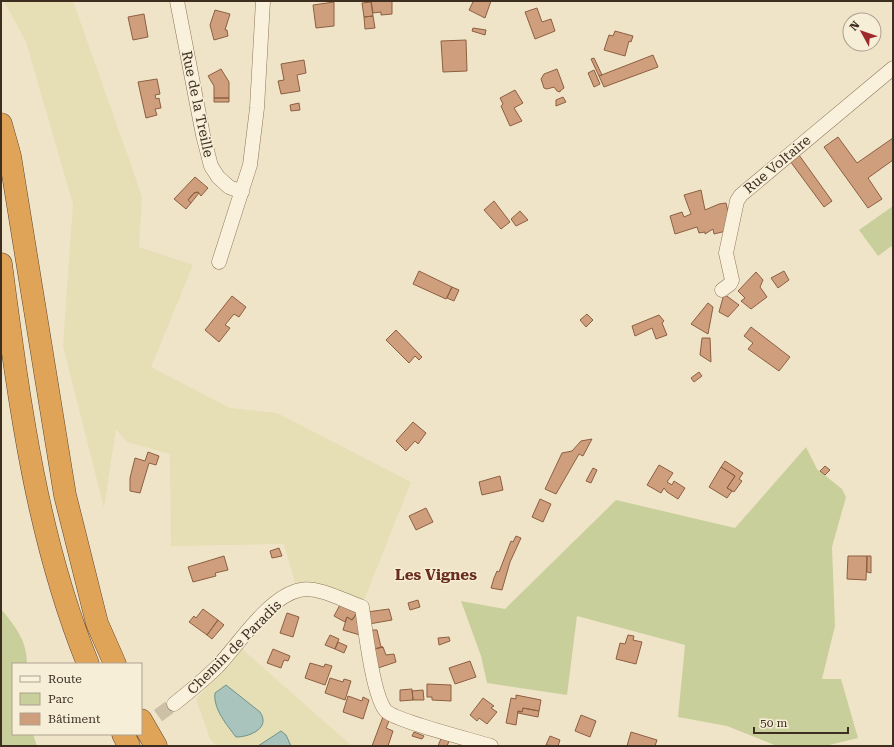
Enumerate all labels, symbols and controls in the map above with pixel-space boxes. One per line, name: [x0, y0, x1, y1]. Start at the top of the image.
north arrow: [842, 12, 882, 52]
text: N: [847, 18, 863, 33]
street label: Rue de la Treille: [179, 49, 217, 159]
street label: Rue Voltaire: [741, 131, 814, 196]
district label: Les Vignes: [395, 566, 477, 584]
street label: Chemin de Paradis: [184, 596, 285, 697]
legend: [12, 663, 142, 735]
text: Route: [48, 672, 82, 686]
text: Parc: [48, 692, 74, 706]
scale bar: [754, 709, 848, 735]
text: Bâtiment: [48, 712, 101, 726]
text: 50 m: [760, 716, 787, 730]

